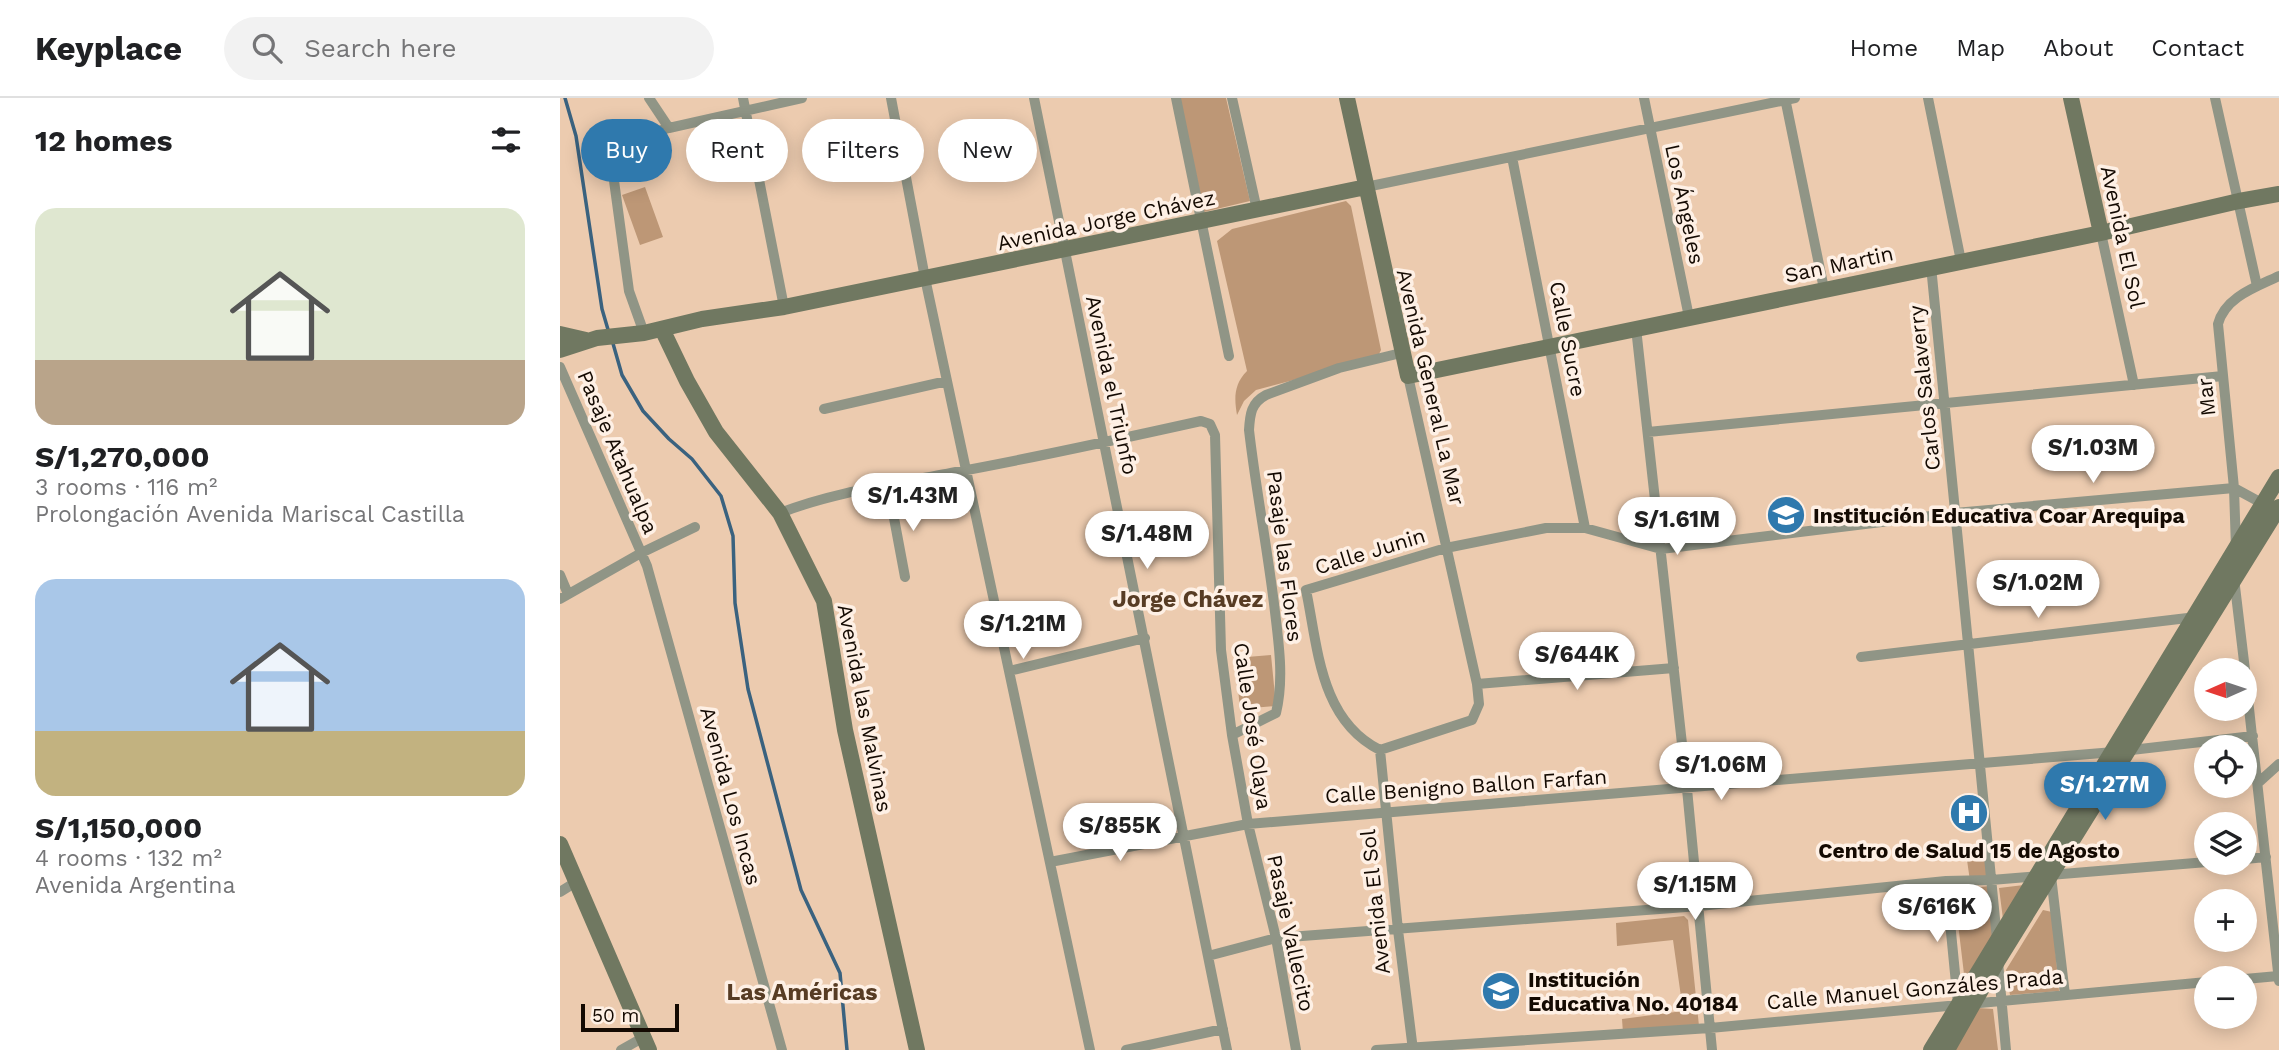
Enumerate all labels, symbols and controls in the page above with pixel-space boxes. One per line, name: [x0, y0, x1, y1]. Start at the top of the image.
search box: [224, 17, 714, 80]
text: Keyplace: [35, 29, 182, 68]
icon: search: [248, 29, 286, 67]
text: Search here: [304, 33, 457, 63]
text: Home: [1850, 34, 1918, 62]
text: Map: [1956, 34, 2005, 62]
text: About: [2043, 34, 2113, 62]
text: Contact: [2151, 34, 2244, 62]
chip: Buy: [581, 119, 672, 182]
chip: Rent: [686, 119, 788, 182]
chip: Filters: [802, 119, 924, 182]
chip: New: [938, 119, 1037, 182]
icon: filters: [487, 121, 525, 159]
text: 12 homes: [35, 123, 173, 158]
street label: Los Ángeles: [1660, 142, 1710, 266]
street label: Avenida El Sol: [2096, 163, 2150, 311]
street label: Avenida Jorge Chávez: [995, 185, 1217, 255]
street label: San Martin: [1782, 240, 1896, 288]
icon: home: [217, 253, 343, 379]
street label: Avenida General La Mar: [1392, 267, 1470, 508]
street label: Calle Sucre: [1545, 279, 1591, 399]
street label: Avenida el Triunfo: [1081, 293, 1143, 477]
street label: Carlos Salaverry: [1903, 304, 1945, 472]
street label: Pasaje Atahualpa: [572, 367, 664, 537]
street label: Mar: [2192, 376, 2220, 417]
pin: S/1.03M: [2028, 426, 2158, 485]
text: S/1.03M: [2048, 434, 2138, 461]
text: S/1,270,000: [35, 439, 210, 474]
street label: Pasaje las Flores: [1262, 469, 1308, 643]
text: 3 rooms · 116 m²: [35, 474, 217, 501]
pin: S/1.43M: [848, 474, 978, 533]
text: S/1.43M: [867, 482, 959, 509]
school or university icon: Institución Educativa Coar Arequipa: [1765, 494, 1807, 536]
pin: S/1.61M: [1612, 498, 1742, 557]
text: Prolongación Avenida Mariscal Castilla: [35, 501, 465, 528]
place label: Institución Educativa Coar Arequipa: [1813, 503, 2185, 528]
text: S/1.61M: [1634, 506, 1720, 533]
pin: S/1.48M: [1082, 512, 1212, 571]
text: S/1.48M: [1101, 520, 1193, 547]
street label: Calle Junin: [1312, 522, 1428, 580]
pin: S/1.02M: [1973, 560, 2103, 620]
text: S/1.02M: [1993, 569, 2084, 596]
district label: Jorge Chávez: [1113, 586, 1264, 613]
street label: Avenida las Malvinas: [833, 602, 897, 814]
pin: S/1.21M: [958, 602, 1088, 661]
text: S/1.21M: [980, 610, 1066, 637]
icon: home: [217, 624, 343, 750]
pin: S/644K: [1520, 632, 1634, 692]
street label: Calle José Olaya: [1229, 641, 1277, 811]
text: S/644K: [1535, 641, 1619, 668]
north arrow: [2194, 658, 2258, 721]
map controls: [2194, 658, 2257, 1029]
street label: Avenida Los Incas: [695, 704, 767, 888]
button: locate: [2194, 735, 2257, 798]
pin: S/1.06M: [1656, 742, 1786, 802]
text: S/1.06M: [1675, 751, 1767, 778]
pin: S/1.27M: [2040, 762, 2170, 822]
street label: Calle Benigno Ballon Farfan: [1324, 764, 1608, 808]
text: S/1.27M: [2060, 771, 2150, 798]
hospital icon: Centro de Salud 15 de Agosto: [1948, 792, 1990, 834]
pin: S/855K: [1063, 804, 1177, 863]
text: S/1,150,000: [35, 810, 202, 845]
text: S/855K: [1079, 812, 1161, 839]
button: layers: [2194, 812, 2257, 875]
street label: Avenida El Sol: [1355, 828, 1395, 976]
place label: Centro de Salud 15 de Agosto: [1818, 838, 2120, 863]
text: 4 rooms · 132 m²: [35, 845, 222, 872]
street label: Pasaje Vallecito: [1262, 852, 1320, 1014]
pin: S/1.15M: [1630, 862, 1760, 922]
text: S/1.15M: [1653, 871, 1737, 898]
text: Avenida Argentina: [35, 872, 235, 899]
pin: S/616K: [1880, 884, 1994, 944]
button: +: [2194, 889, 2257, 952]
text: S/616K: [1898, 893, 1976, 920]
street label: Calle Manuel Gonzáles Prada: [1766, 964, 2064, 1014]
button: −: [2194, 966, 2257, 1029]
place label: Institución Educativa No. 40184: [1528, 967, 1738, 1016]
school or university icon: Institución Educativa No. 40184: [1480, 970, 1522, 1012]
district label: Las Américas: [726, 979, 878, 1006]
scale bar: [581, 1001, 679, 1033]
text: 50 m: [592, 1004, 639, 1027]

